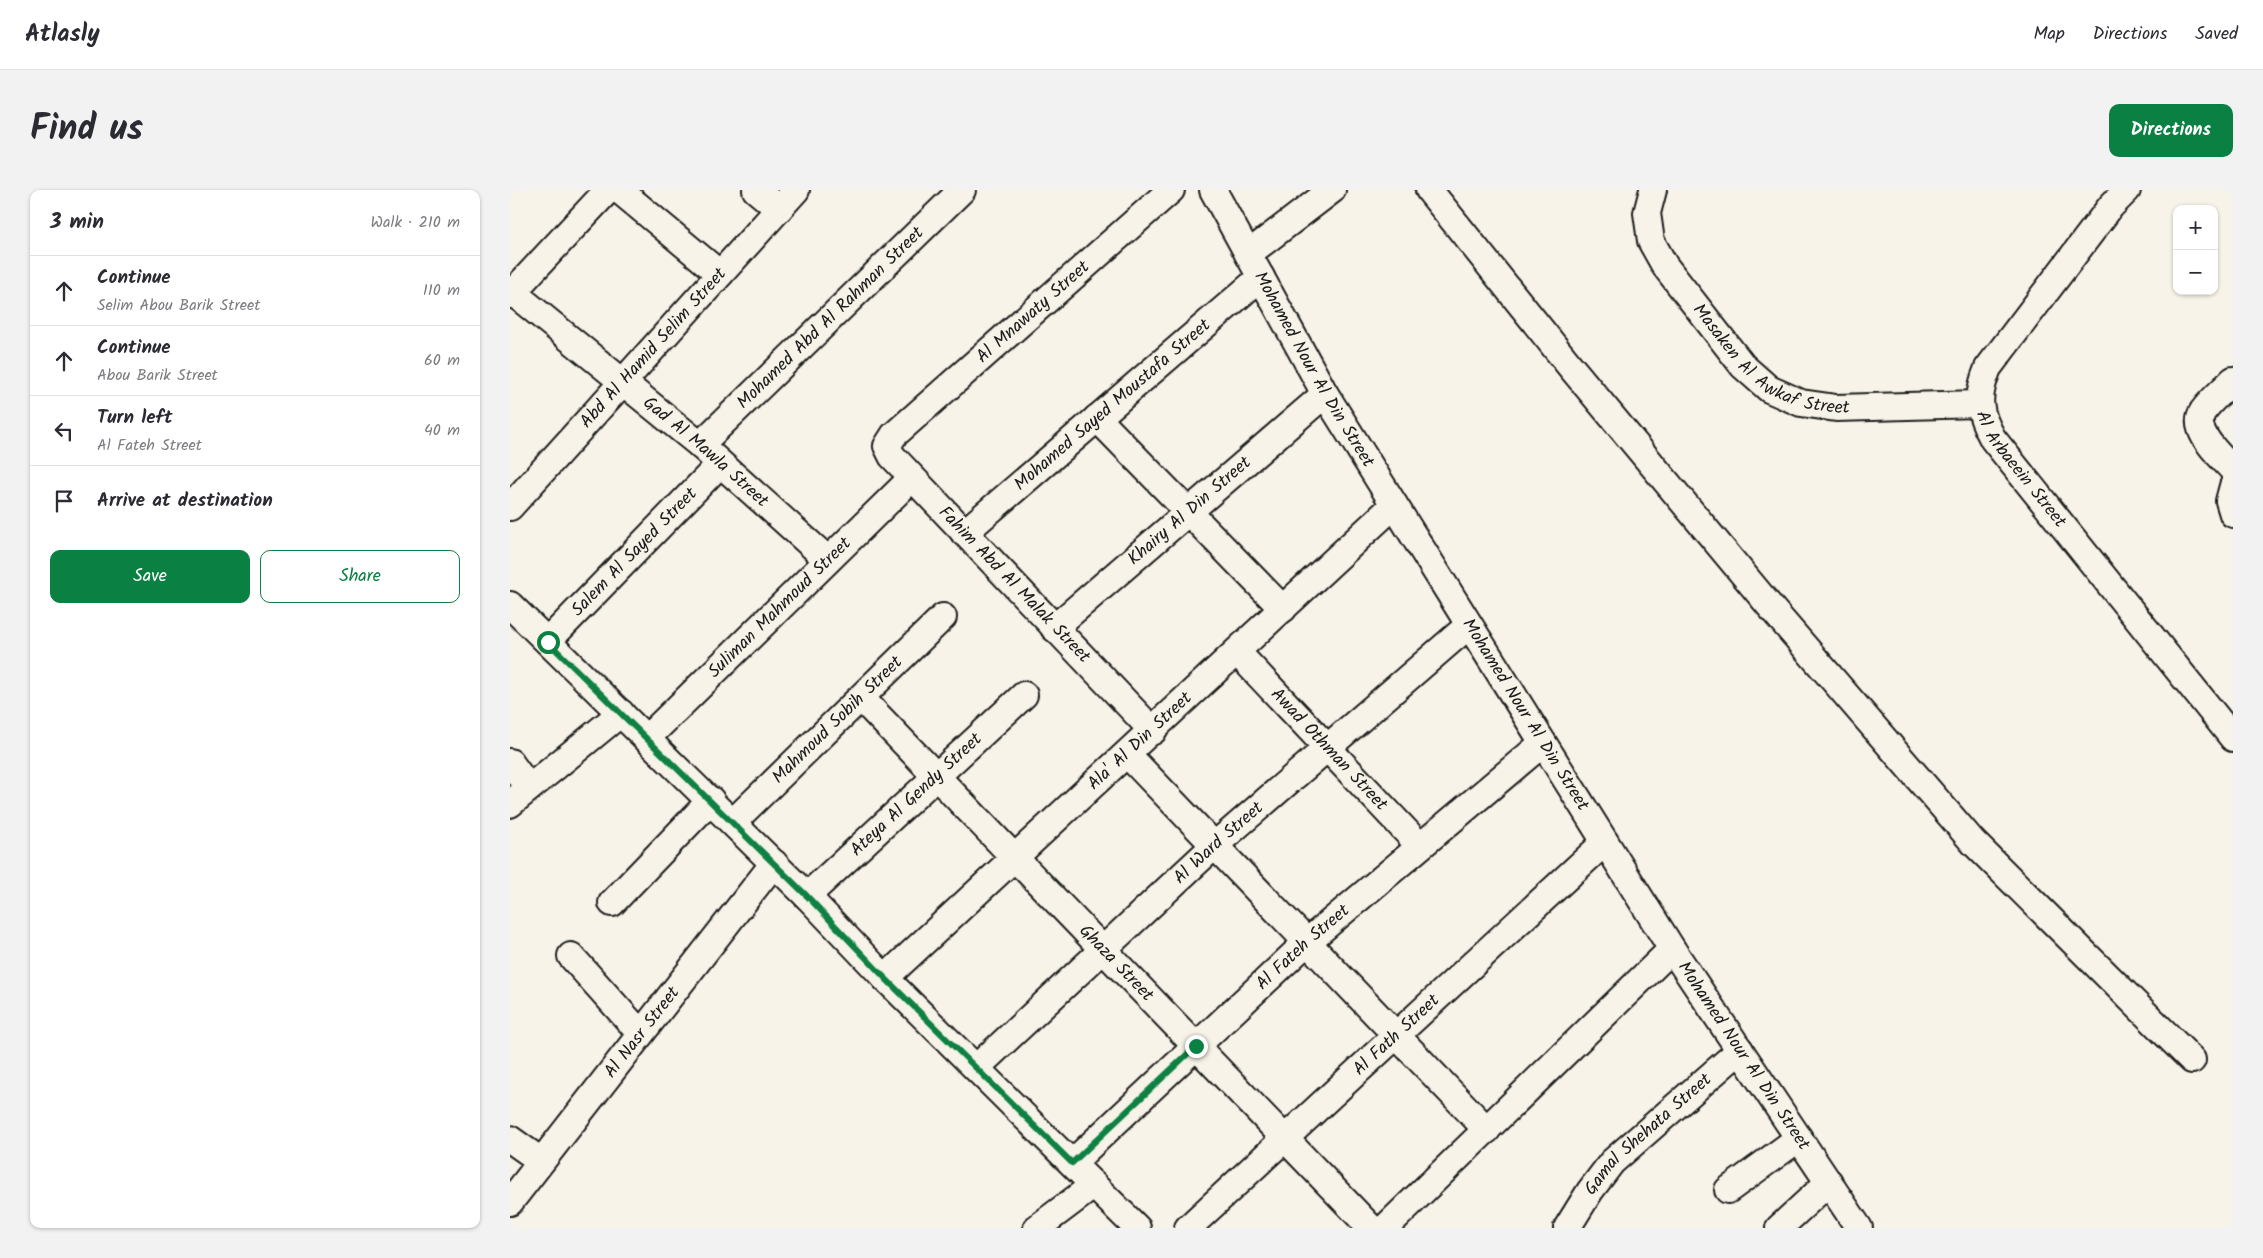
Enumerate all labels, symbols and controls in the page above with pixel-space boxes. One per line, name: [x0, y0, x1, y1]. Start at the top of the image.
text: Atlasly: [25, 15, 100, 54]
text: Map: [2033, 20, 2065, 49]
text: Directions: [2093, 20, 2167, 49]
text: Saved: [2195, 20, 2238, 49]
text: Find us: [30, 102, 143, 158]
button: Directions: [2109, 104, 2233, 157]
map controls: [2173, 205, 2218, 295]
button: +: [2173, 205, 2218, 250]
text: 3 min: [50, 206, 104, 239]
text: Walk · 210 m: [370, 210, 460, 235]
street label: Mohamed Abd Al Rahman Street: [730, 219, 932, 416]
button: −: [2173, 250, 2218, 295]
street label: Al Mnawaty Street: [970, 253, 1097, 370]
street label: Abd Al Hamid Selim Street: [573, 260, 735, 435]
text: Continue: [97, 263, 170, 293]
street label: Mohamed Nour Al Din Street: [1246, 266, 1383, 474]
icon: ahead: [50, 277, 78, 305]
text: 110 m: [423, 278, 460, 303]
text: Selim Abou Barik Street: [97, 293, 260, 318]
street label: Masaken Al Awkaf Street: [1685, 297, 1851, 423]
street label: Mohamed Sayed Moustafa Street: [1007, 311, 1218, 498]
text: Continue: [97, 333, 170, 363]
icon: ahead: [50, 347, 78, 375]
text: 60 m: [424, 348, 460, 373]
text: Abou Barik Street: [97, 363, 218, 388]
street label: Gad Al Mawla Street: [636, 389, 776, 515]
text: Turn left: [97, 403, 172, 433]
street label: Al Arbaeein Street: [1967, 407, 2074, 535]
icon: left: [50, 417, 78, 445]
text: 40 m: [424, 418, 460, 443]
text: Al Fateh Street: [97, 433, 202, 458]
street label: Khairy Al Din Street: [1121, 448, 1259, 573]
street label: Salem Al Sayed Street: [564, 480, 705, 624]
text: Arrive at destination: [97, 486, 273, 516]
icon: arrive: [50, 487, 78, 515]
street label: Fahim Abd Al Malak Street: [931, 500, 1098, 671]
street label: Suliman Mahmoud Street: [701, 529, 859, 685]
button: Save: [50, 550, 250, 603]
button: Share: [260, 550, 460, 603]
street label: Mohamed Nour Al Din Street: [1454, 613, 1597, 818]
route start: [537, 631, 560, 654]
street label: Mahmoud Sobih Street: [765, 648, 910, 791]
street label: Awad Othman Street: [1263, 681, 1395, 819]
street label: Ala' Al Din Street: [1081, 684, 1200, 798]
street label: Ateya Al Gendy Street: [843, 725, 990, 864]
street label: Al Ward Street: [1167, 794, 1271, 891]
street label: Al Fateh Street: [1249, 896, 1357, 998]
street label: Ghaza Street: [1072, 918, 1161, 1009]
street label: Mohamed Nour Al Din Street: [1670, 956, 1818, 1157]
street label: Al Nasr Street: [597, 979, 688, 1085]
street label: Al Fath Street: [1346, 986, 1447, 1083]
route end: [1185, 1035, 1208, 1058]
street label: Gamal Shehata Street: [1577, 1066, 1719, 1202]

